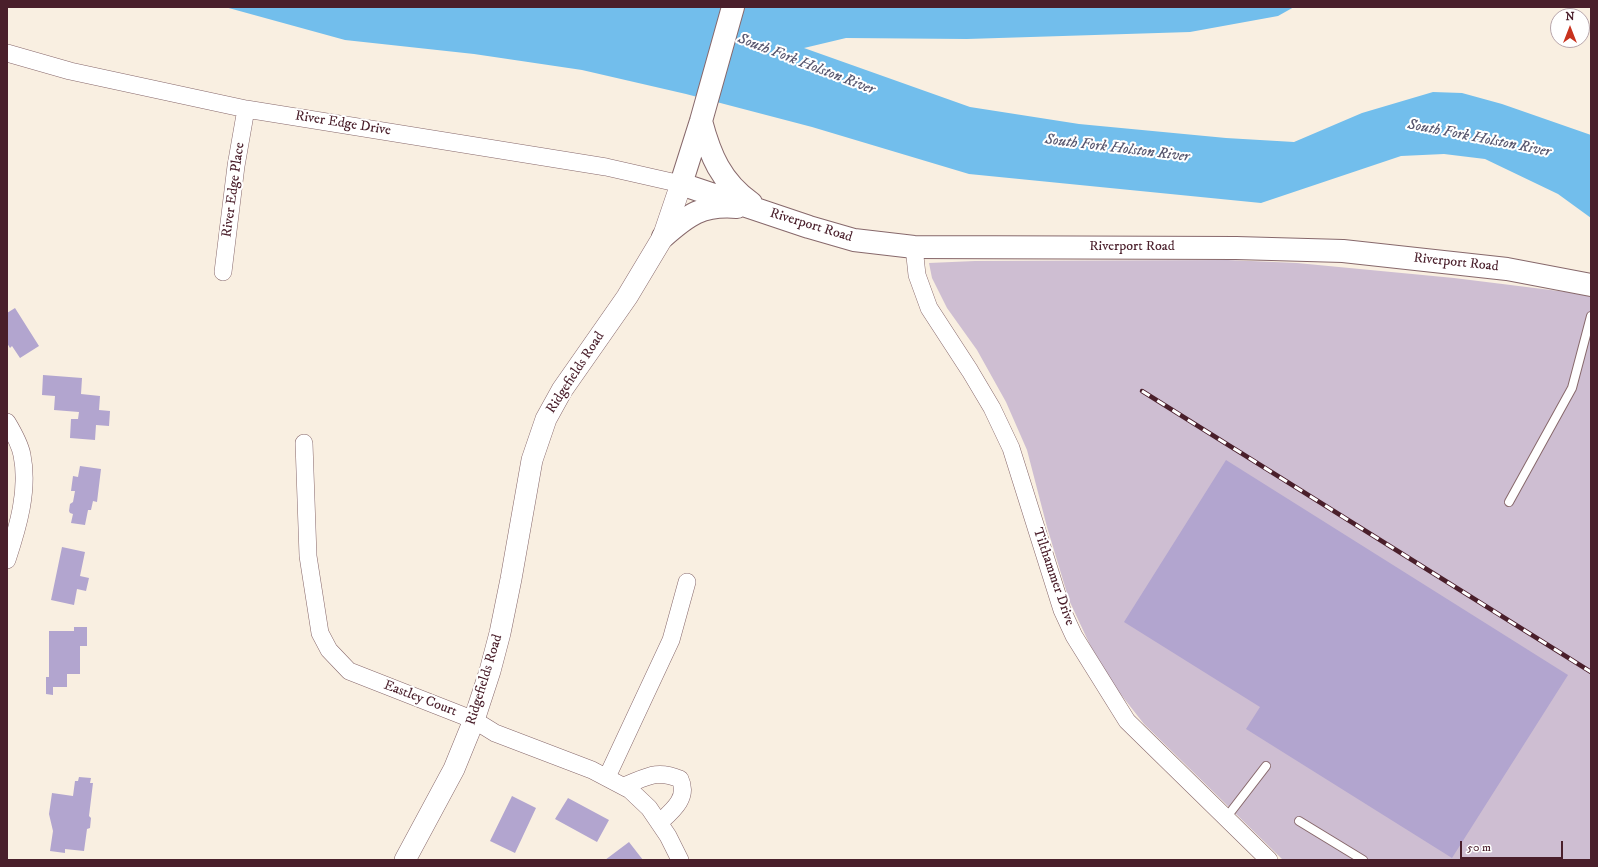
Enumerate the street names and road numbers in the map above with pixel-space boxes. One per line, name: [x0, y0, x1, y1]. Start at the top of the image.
street label: River Edge Drive: [294, 108, 392, 140]
street label: River Edge Place: [219, 141, 249, 239]
street label: Riverport Road: [768, 205, 854, 247]
street label: Riverport Road: [1089, 239, 1175, 255]
street label: Riverport Road: [1413, 250, 1499, 276]
street label: Ridgefields Road: [543, 329, 609, 417]
street label: Tilthammer Drive: [1028, 526, 1078, 628]
street label: Ridgefields Road: [463, 633, 507, 727]
street label: Eastley Court: [381, 677, 459, 721]

